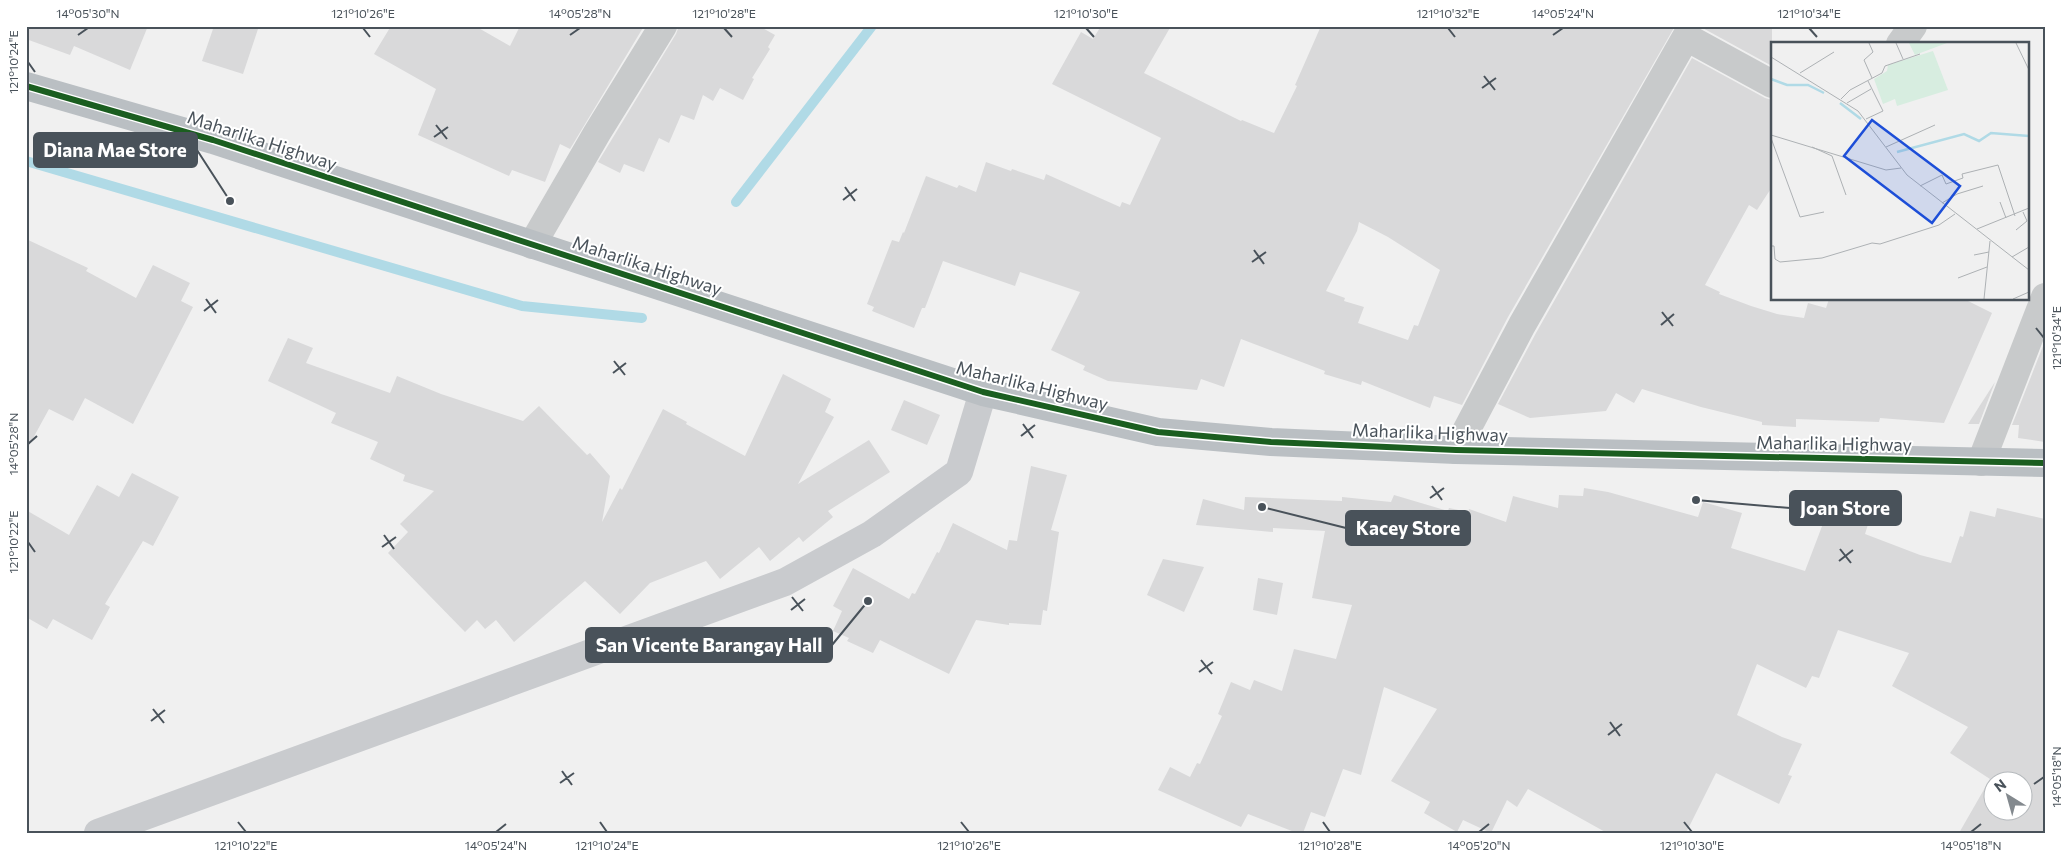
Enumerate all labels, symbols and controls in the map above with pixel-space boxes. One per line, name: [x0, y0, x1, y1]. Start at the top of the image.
text: 14°05'30"N: [56, 6, 120, 20]
text: 121°10'26"E: [331, 6, 395, 20]
text: 14°05'28"N: [549, 6, 611, 20]
text: 121°10'28"E: [692, 6, 756, 20]
text: 121°10'30"E: [1054, 6, 1118, 20]
text: 121°10'32"E: [1416, 6, 1480, 20]
text: 14°05'24"N: [1532, 6, 1594, 20]
text: 121°10'34"E: [1777, 6, 1841, 20]
text: 121°10'24"E: [6, 30, 20, 94]
inset map: [1771, 42, 2028, 300]
street label: Maharlika Highway: [185, 105, 340, 175]
callout: Diana Mae Store: [34, 133, 197, 167]
text: Diana Mae Store: [43, 138, 187, 161]
street label: Maharlika Highway: [570, 230, 725, 300]
text: 121°10'34"E: [2049, 306, 2063, 370]
street label: Maharlika Highway: [954, 355, 1111, 415]
text: 14°05'28"N: [6, 413, 20, 475]
street label: Maharlika Highway: [1352, 418, 1508, 446]
street label: Maharlika Highway: [1756, 431, 1912, 455]
callout: Joan Store: [1790, 491, 1901, 525]
text: Joan Store: [1800, 496, 1890, 519]
text: 121°10'22"E: [6, 511, 20, 573]
callout: Kacey Store: [1346, 511, 1470, 545]
text: Kacey Store: [1356, 516, 1460, 539]
callout: San Vicente Barangay Hall: [586, 628, 832, 662]
text: San Vicente Barangay Hall: [596, 633, 822, 656]
text: 14°05'18"N: [2049, 746, 2063, 808]
north arrow: [1984, 772, 2034, 822]
text: N: [1991, 775, 2009, 795]
text: 121°10'22"E: [215, 838, 277, 852]
text: 14°05'24"N: [465, 838, 527, 852]
text: 121°10'24"E: [575, 838, 639, 852]
text: 121°10'26"E: [937, 838, 1001, 852]
text: 121°10'28"E: [1298, 838, 1362, 852]
text: 14°05'20"N: [1447, 838, 1511, 852]
text: 121°10'30"E: [1660, 838, 1724, 852]
text: 14°05'18"N: [1940, 838, 2002, 852]

